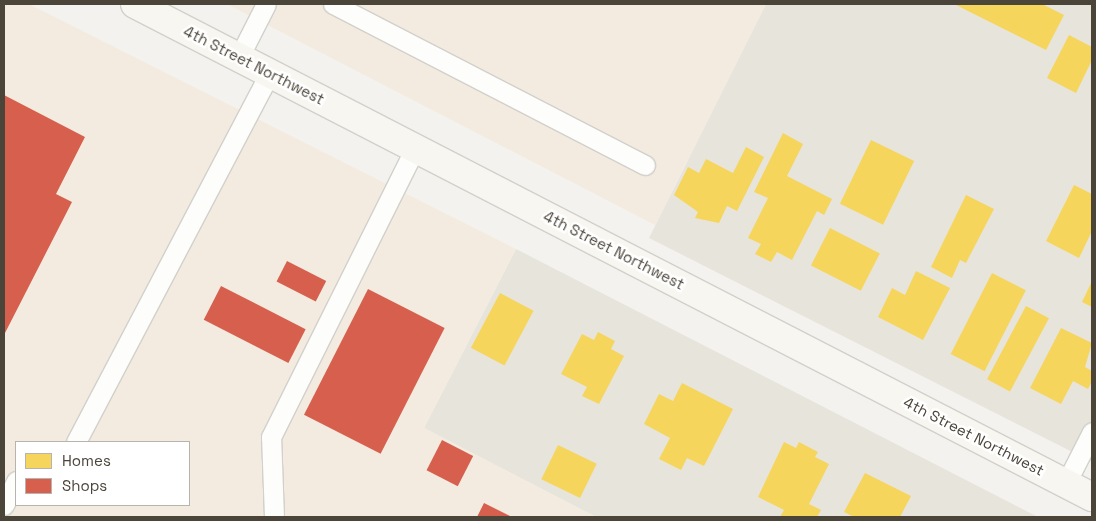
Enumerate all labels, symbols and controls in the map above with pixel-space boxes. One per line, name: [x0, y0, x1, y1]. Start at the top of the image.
street label: 4th Street Northwest: [181, 22, 327, 108]
street label: 4th Street Northwest: [541, 207, 687, 293]
street label: 4th Street Northwest: [901, 393, 1047, 479]
legend: [15, 441, 190, 506]
text: Homes: [62, 451, 111, 470]
text: Shops: [62, 476, 107, 495]

